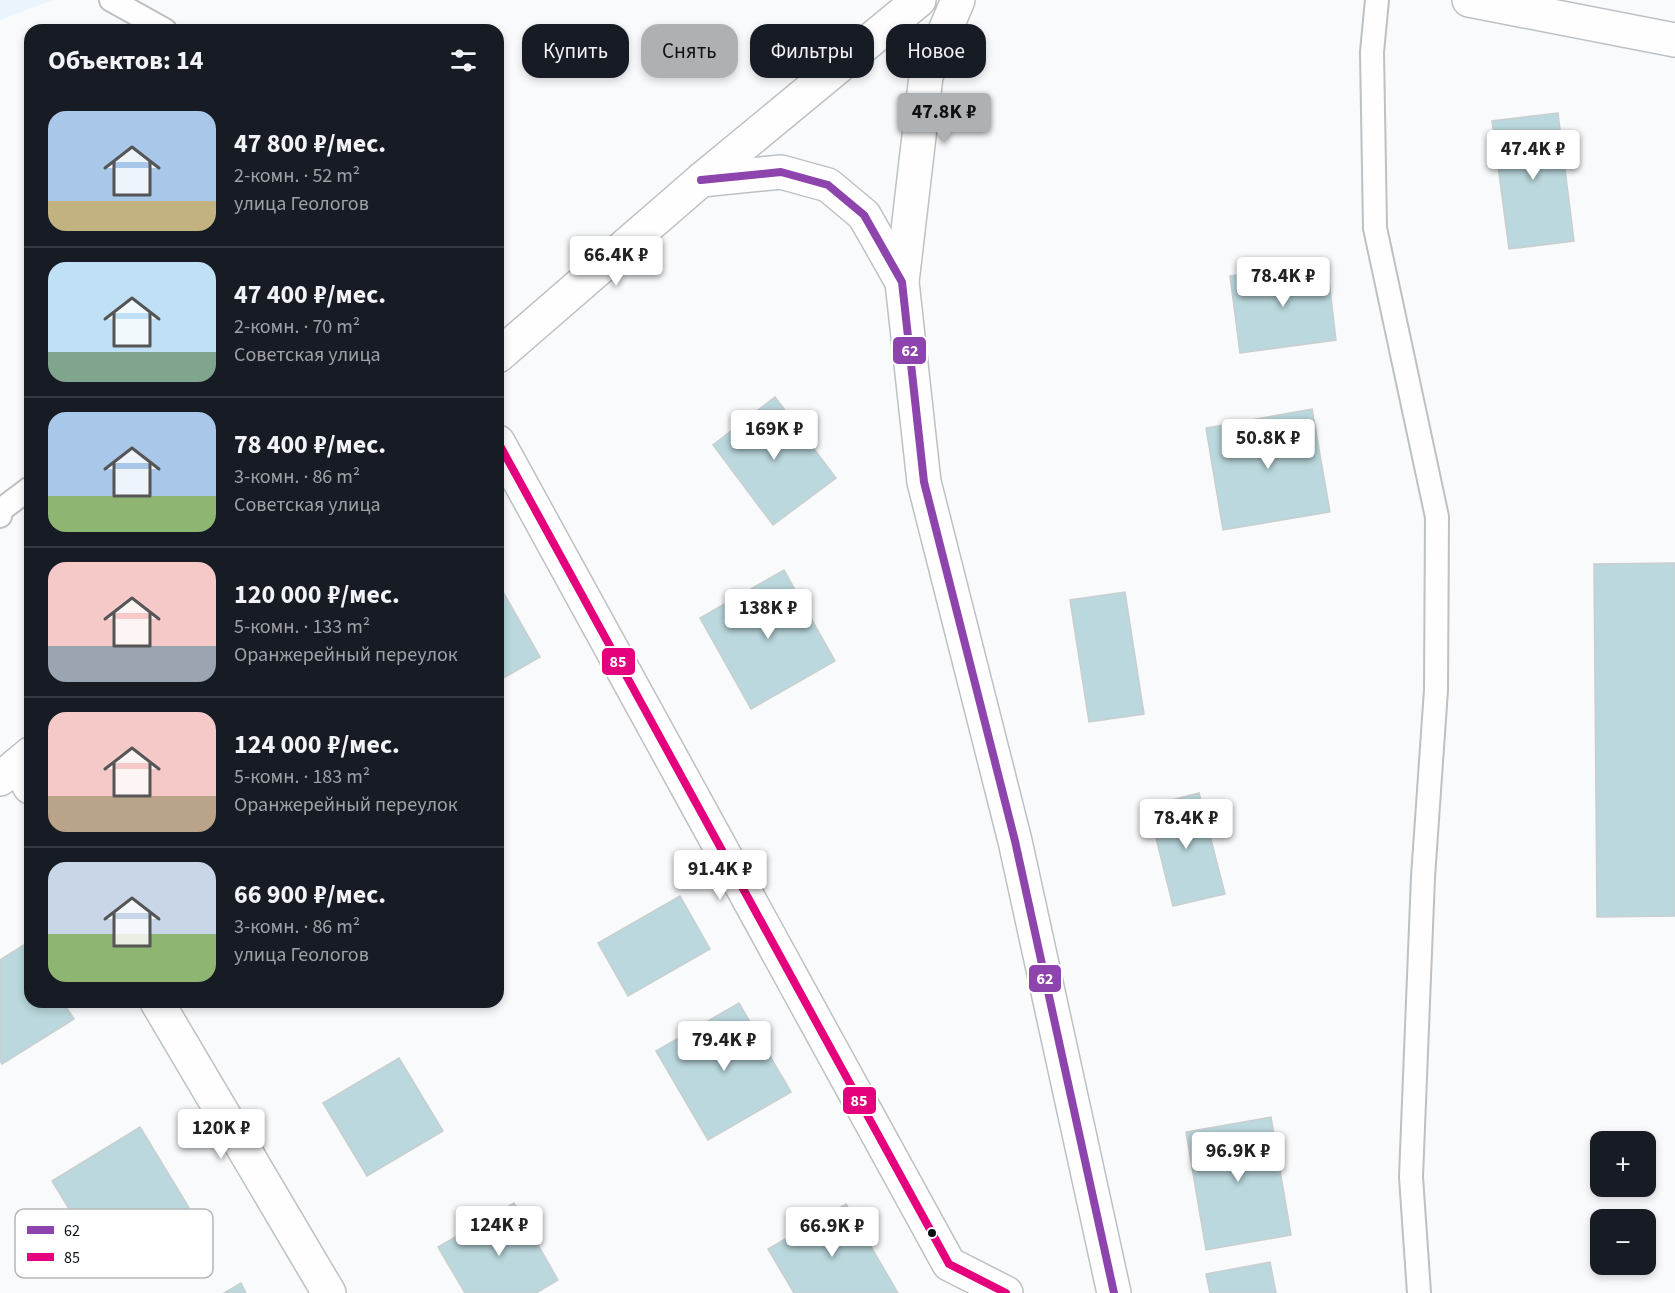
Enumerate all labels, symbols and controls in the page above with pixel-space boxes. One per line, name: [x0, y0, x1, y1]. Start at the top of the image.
chip: Купить: [522, 24, 629, 78]
chip: Снять: [641, 24, 738, 78]
chip: Фильтры: [750, 24, 874, 78]
chip: Новое: [886, 24, 986, 78]
text: Объектов: 14: [48, 42, 204, 79]
icon: filters: [447, 44, 480, 77]
pin: 47.8K ₽: [889, 93, 999, 144]
text: 47.8K ₽: [912, 98, 976, 126]
text: 47 800 ₽/мес.: [234, 125, 386, 162]
pin: 47.4K ₽: [1478, 130, 1588, 181]
icon: home: [96, 135, 168, 207]
text: 47.4K ₽: [1501, 135, 1565, 163]
text: 2-комн. · 52 m²: [234, 162, 360, 190]
text: улица Геологов: [234, 190, 369, 218]
pin: 66.4K ₽: [561, 236, 671, 287]
text: 66.4K ₽: [584, 241, 648, 269]
pin: 78.4K ₽: [1228, 257, 1338, 308]
text: 78.4K ₽: [1251, 262, 1315, 290]
text: 47 400 ₽/мес.: [234, 276, 386, 313]
icon: home: [96, 286, 168, 358]
text: 2-комн. · 70 m²: [234, 313, 360, 341]
line badge: 62: [892, 336, 927, 365]
text: 62: [902, 340, 918, 362]
text: Советская улица: [234, 341, 381, 369]
pin: 169K ₽: [725, 410, 823, 461]
text: 169K ₽: [745, 415, 803, 443]
pin: 50.8K ₽: [1213, 419, 1323, 470]
text: 50.8K ₽: [1236, 424, 1300, 452]
text: 78 400 ₽/мес.: [234, 426, 386, 463]
icon: home: [96, 436, 168, 508]
text: 3-комн. · 86 m²: [234, 463, 360, 491]
text: Советская улица: [234, 491, 381, 519]
text: 120 000 ₽/мес.: [234, 576, 400, 613]
icon: home: [96, 586, 168, 658]
pin: 138K ₽: [719, 589, 817, 640]
text: 138K ₽: [739, 594, 797, 622]
text: 5-комн. · 133 m²: [234, 613, 370, 641]
text: Оранжерейный переулок: [234, 641, 458, 669]
line badge: 85: [601, 647, 636, 676]
text: 85: [610, 651, 626, 673]
text: 124 000 ₽/мес.: [234, 726, 400, 763]
icon: home: [96, 736, 168, 808]
text: 5-комн. · 183 m²: [234, 763, 370, 791]
text: Оранжерейный переулок: [234, 791, 458, 819]
pin: 78.4K ₽: [1131, 799, 1241, 850]
text: 78.4K ₽: [1154, 804, 1218, 832]
pin: 91.4K ₽: [665, 850, 775, 901]
text: 91.4K ₽: [688, 855, 752, 883]
text: 66 900 ₽/мес.: [234, 876, 386, 913]
icon: home: [96, 886, 168, 958]
text: 3-комн. · 86 m²: [234, 913, 360, 941]
text: улица Геологов: [234, 941, 369, 969]
line badge: 62: [1028, 964, 1062, 993]
text: 62: [1037, 968, 1053, 990]
pin: 79.4K ₽: [669, 1021, 779, 1072]
text: 79.4K ₽: [692, 1026, 756, 1054]
line badge: 85: [842, 1086, 877, 1115]
text: 85: [851, 1090, 867, 1112]
pin: 120K ₽: [172, 1109, 270, 1160]
text: 120K ₽: [192, 1114, 250, 1142]
map controls: [1590, 1131, 1656, 1275]
button: +: [1590, 1131, 1656, 1197]
pin: 96.9K ₽: [1183, 1132, 1293, 1183]
text: 96.9K ₽: [1206, 1137, 1270, 1165]
pin: 124K ₽: [450, 1206, 548, 1257]
pin: 66.9K ₽: [777, 1207, 887, 1258]
legend: [15, 1209, 213, 1278]
button: −: [1590, 1209, 1656, 1275]
text: 124K ₽: [470, 1211, 528, 1239]
text: 66.9K ₽: [800, 1212, 864, 1240]
text: 62: [64, 1220, 80, 1242]
unlabelled marker: [926, 1227, 938, 1239]
text: 85: [64, 1247, 80, 1269]

